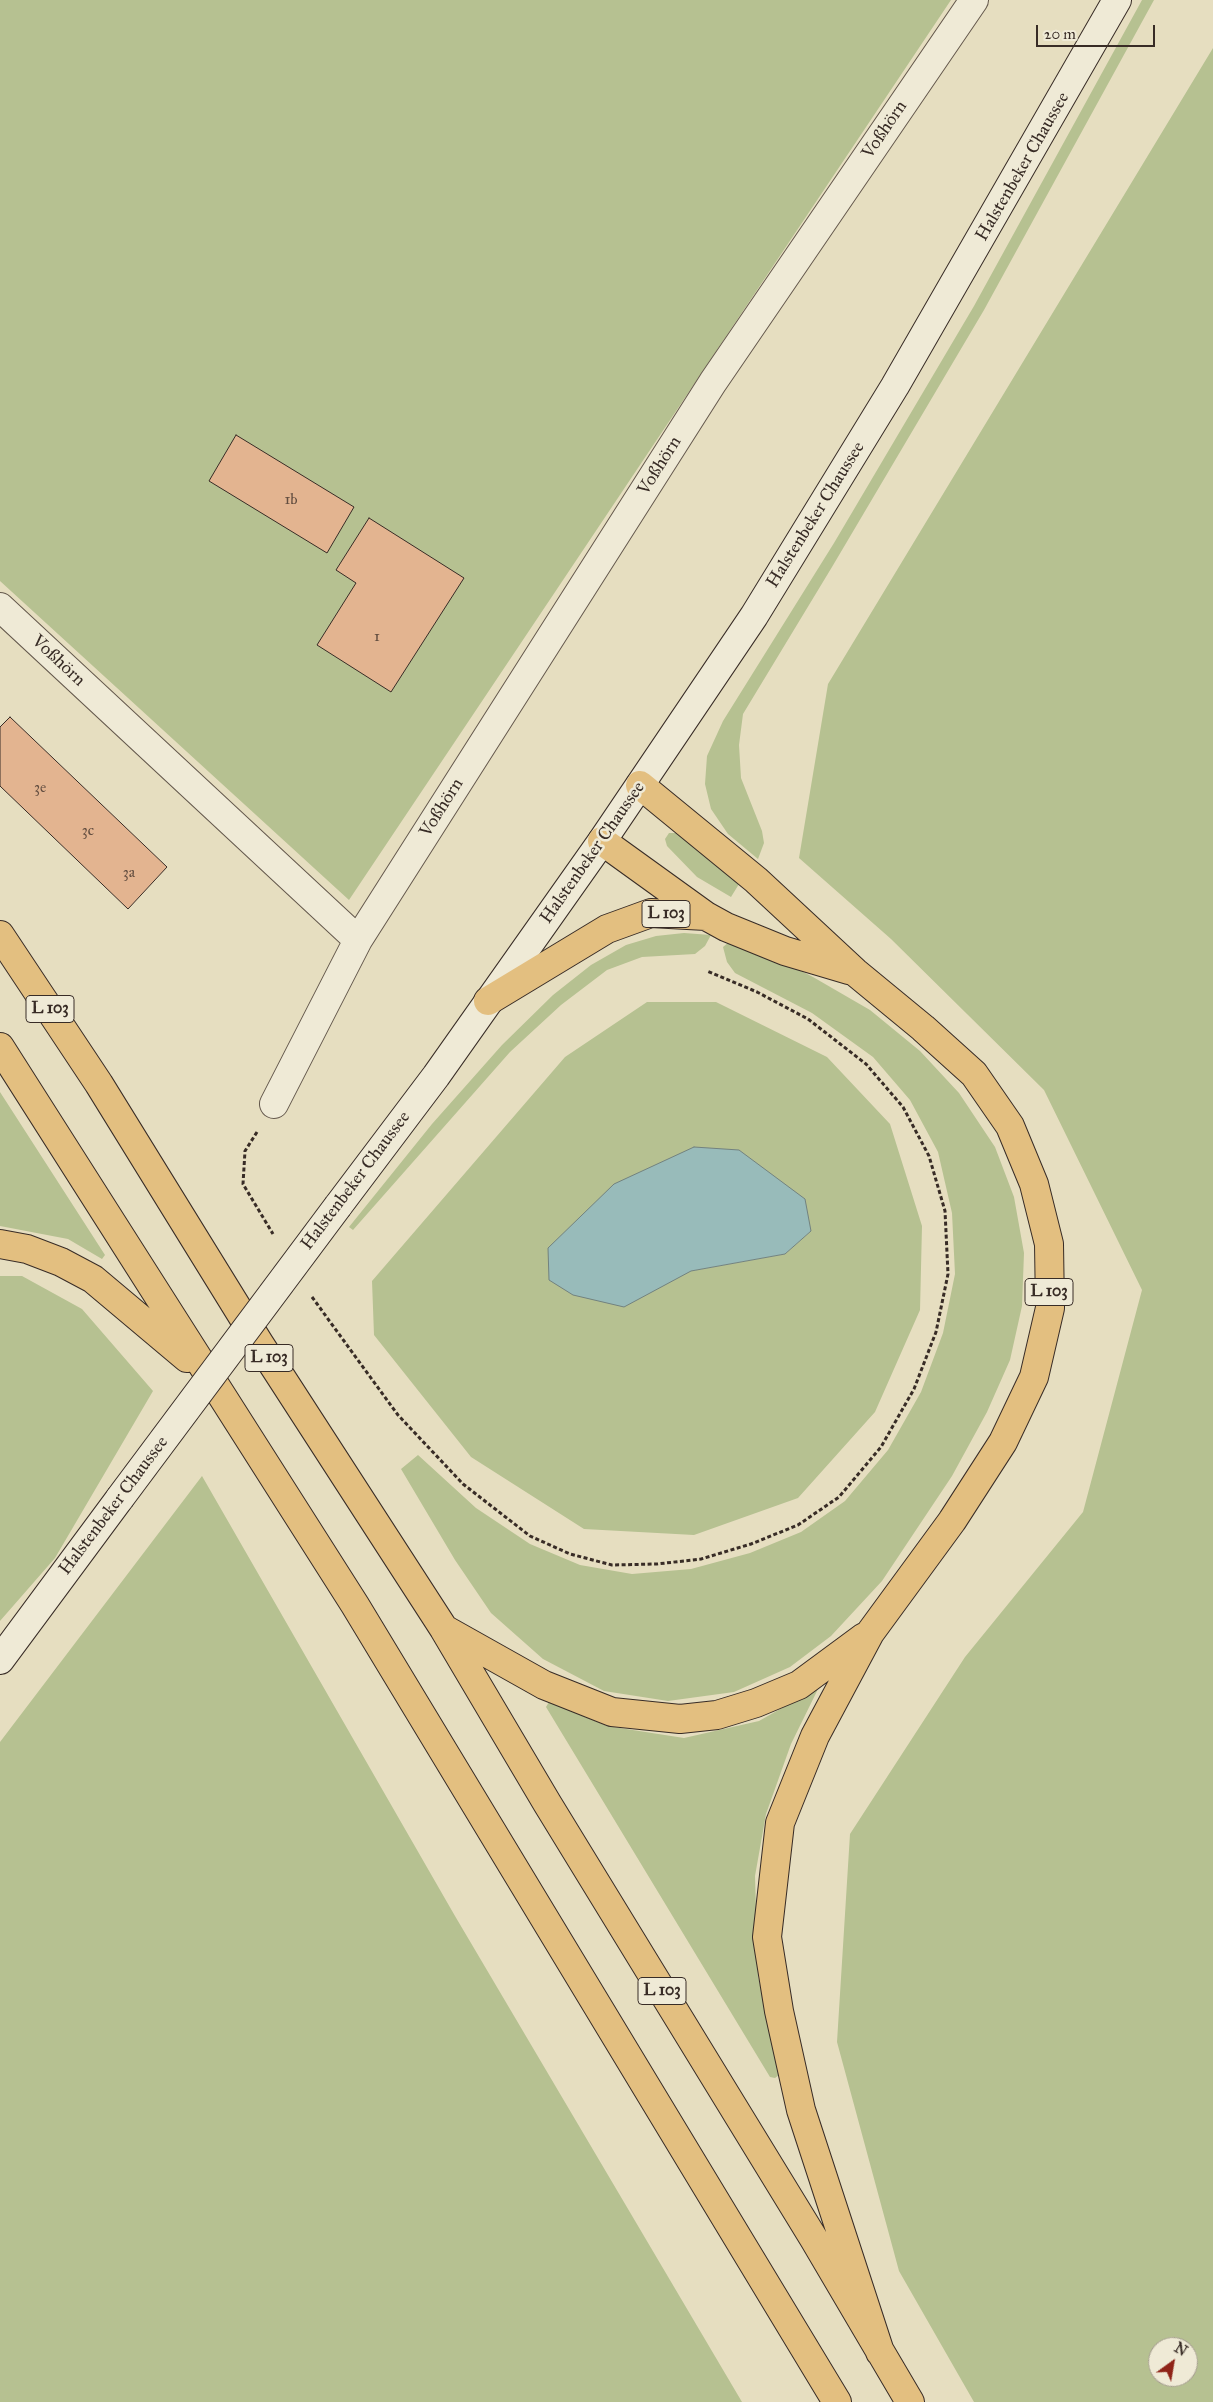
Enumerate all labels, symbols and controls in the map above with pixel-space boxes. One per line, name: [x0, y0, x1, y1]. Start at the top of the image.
scale bar: [1038, 15, 1157, 47]
text: 20 m: [1044, 25, 1076, 43]
street label: Halstenbeker Chaussee: [972, 89, 1074, 245]
street label: Voßhörn: [858, 97, 912, 163]
street label: Voßhörn: [634, 433, 686, 499]
street label: Halstenbeker Chaussee: [762, 438, 870, 592]
house number: 1b: [284, 491, 298, 509]
house number: 1: [374, 628, 380, 646]
street label: Voßhörn: [27, 631, 89, 691]
street label: Voßhörn: [416, 775, 468, 841]
street label: Halstenbeker Chaussee: [536, 778, 650, 928]
house number: 3e: [34, 779, 46, 797]
house number: 3c: [82, 822, 94, 840]
house number: 3a: [123, 864, 135, 882]
road number: L 103: [642, 901, 690, 928]
road number: L 103: [26, 996, 74, 1022]
street label: Halstenbeker Chaussee: [297, 1107, 415, 1255]
road number: L 103: [1025, 1278, 1073, 1305]
road number: L 103: [245, 1345, 293, 1372]
street label: Halstenbeker Chaussee: [55, 1432, 173, 1580]
road number: L 103: [638, 1978, 686, 2004]
north arrow: [1148, 2337, 1198, 2387]
text: N: [1171, 2339, 1190, 2360]

